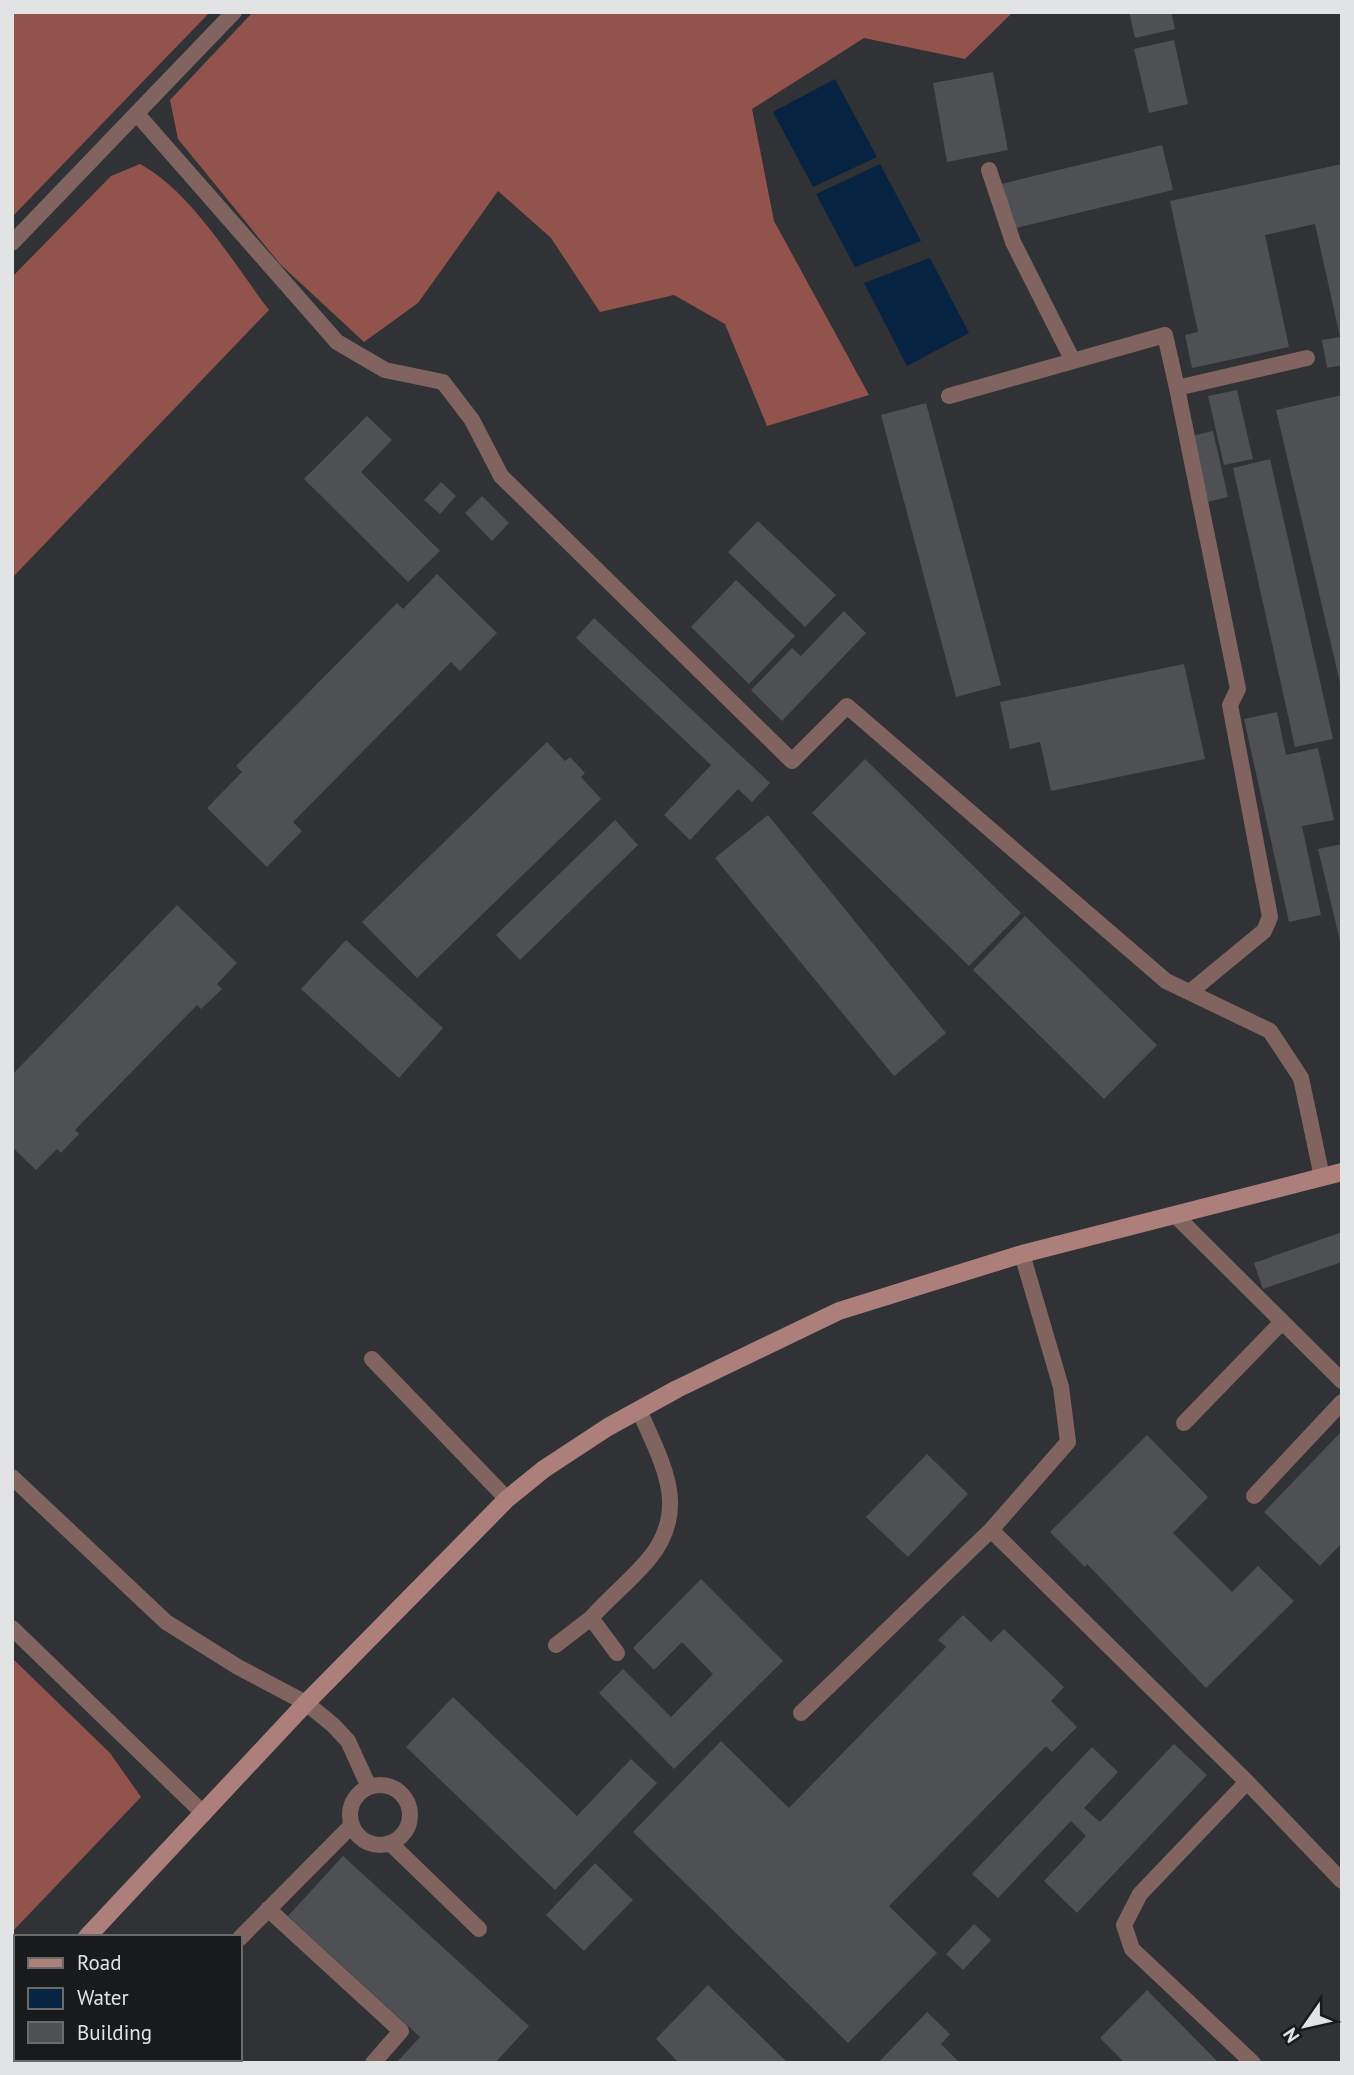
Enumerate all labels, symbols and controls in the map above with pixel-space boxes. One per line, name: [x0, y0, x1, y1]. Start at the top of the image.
legend: [14, 1935, 242, 2061]
text: Road: [77, 1949, 121, 1976]
text: Water: [77, 1984, 129, 2011]
north arrow: [1270, 1991, 1340, 2061]
text: Building: [77, 2019, 152, 2046]
text: N: [1277, 2024, 1304, 2047]

